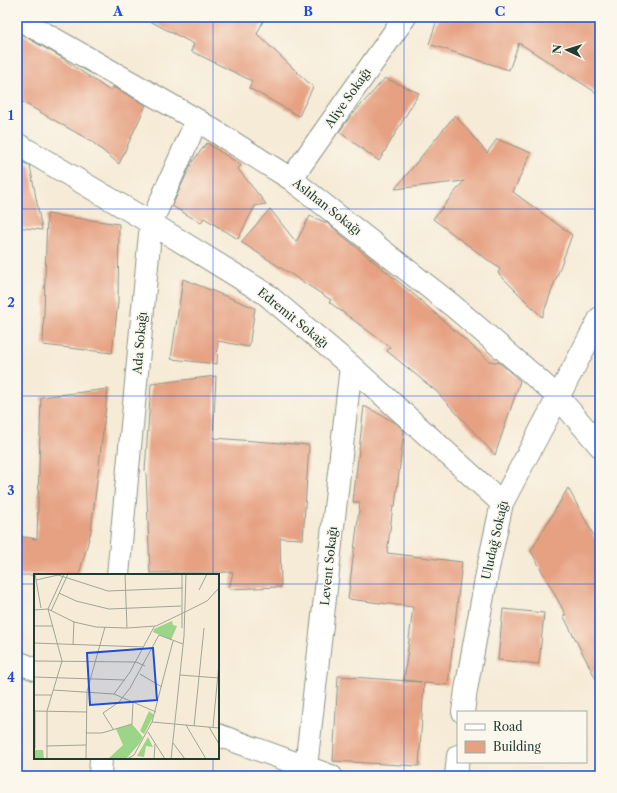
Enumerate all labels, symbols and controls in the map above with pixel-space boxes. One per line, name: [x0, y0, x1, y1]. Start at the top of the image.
text: A: [112, 3, 124, 19]
text: B: [303, 3, 313, 19]
text: C: [495, 3, 505, 19]
north arrow: [547, 30, 587, 70]
text: N: [550, 44, 564, 55]
street label: Aliye Sokağı: [321, 65, 374, 131]
text: 1: [8, 107, 14, 123]
street label: Aslıhan Sokağı: [289, 174, 365, 238]
street label: Edremit Sokağı: [255, 284, 332, 351]
text: 2: [7, 294, 15, 310]
street label: Ada Sokağı: [129, 311, 150, 376]
text: 3: [7, 482, 15, 498]
street label: Uludağ Sokağı: [478, 499, 511, 581]
street label: Levent Sokağı: [317, 525, 340, 606]
inset map: [34, 574, 219, 759]
text: 4: [7, 669, 15, 685]
legend: [457, 711, 587, 763]
text: Road: [493, 719, 523, 734]
text: Building: [493, 739, 541, 754]

